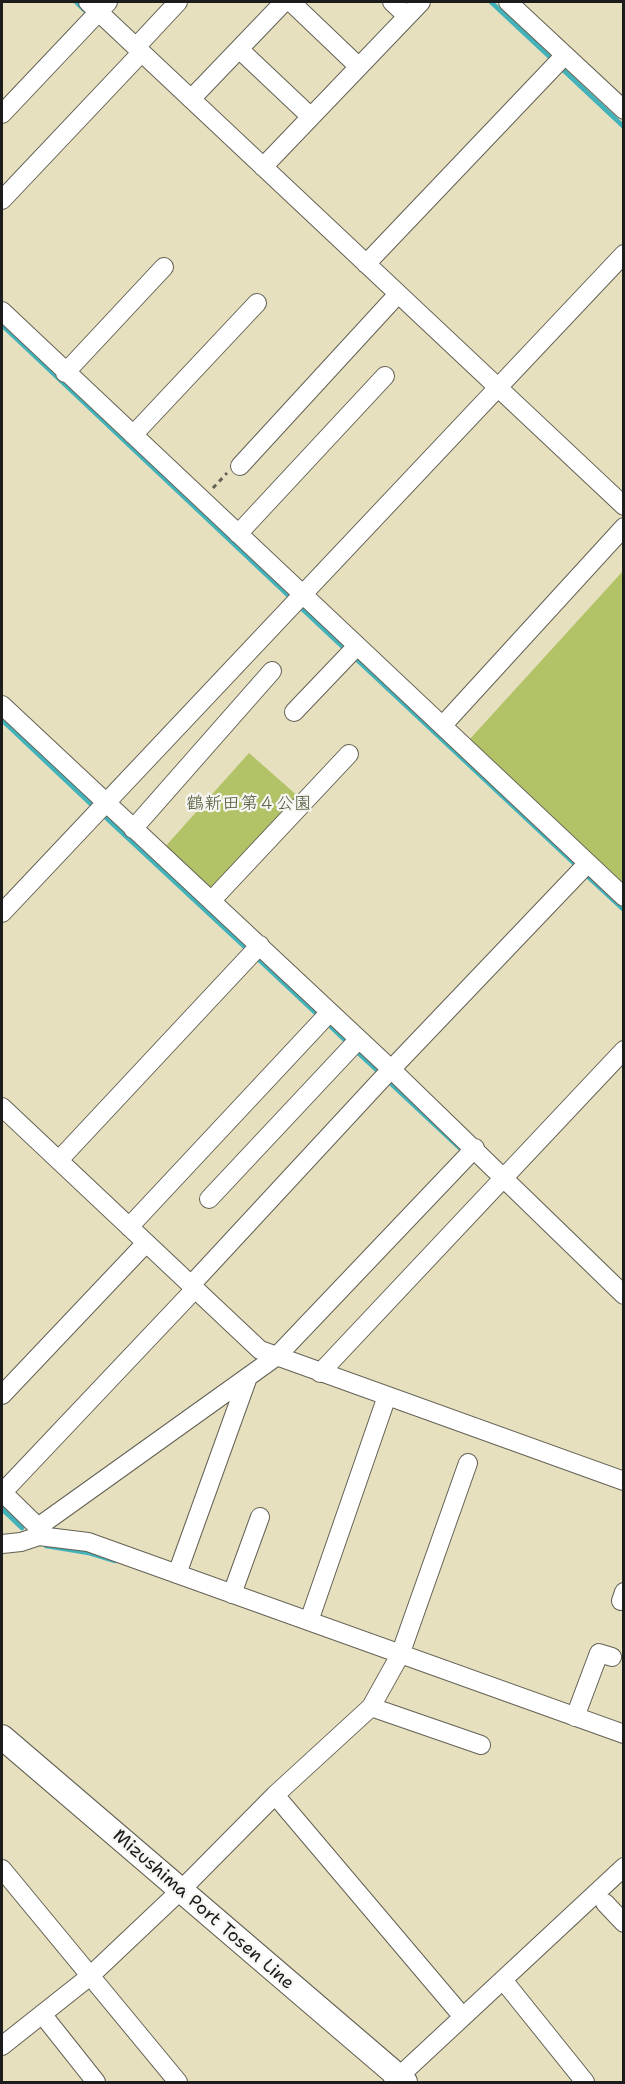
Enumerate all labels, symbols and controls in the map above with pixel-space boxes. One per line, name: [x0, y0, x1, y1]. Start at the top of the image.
park label: 鶴新田第４公園: [186, 793, 312, 815]
street label: Mizushima Port Tosen Line: [108, 1825, 298, 1995]

